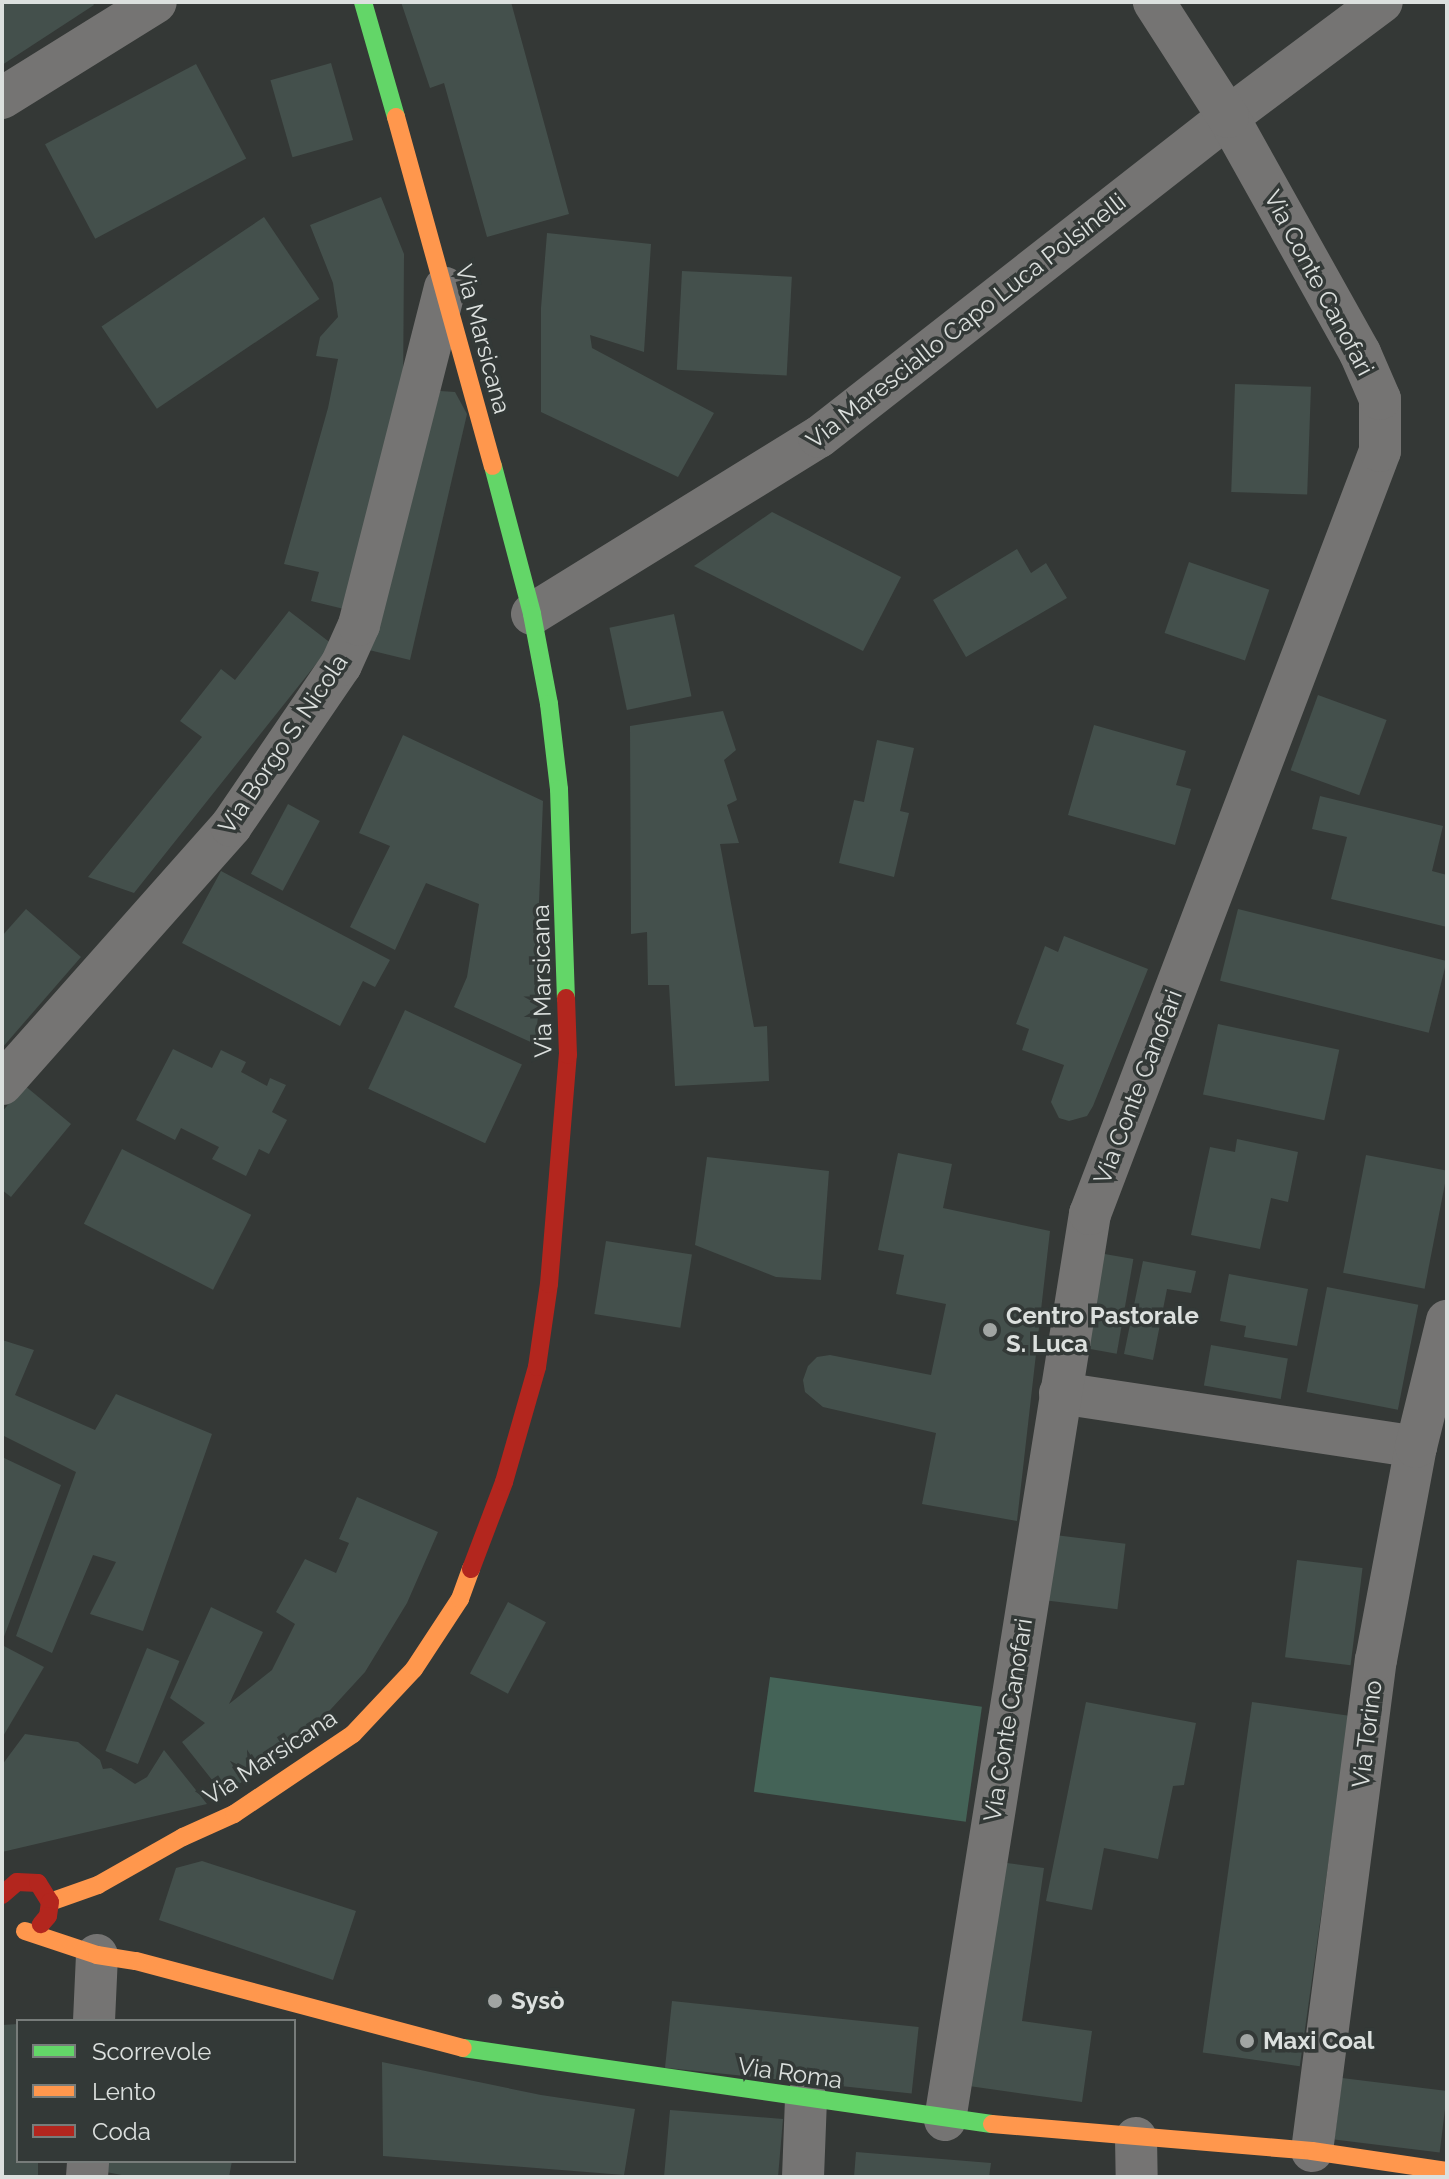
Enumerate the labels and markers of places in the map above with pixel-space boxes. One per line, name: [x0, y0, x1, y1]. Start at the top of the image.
place label: Centro Pastorale S. Luca: [1006, 1302, 1199, 1358]
marker: Centro Pastorale S. Luca: [981, 1321, 999, 1339]
place label: Sysò: [511, 1987, 565, 2015]
marker: Sysò: [486, 1992, 504, 2010]
place label: Maxi Coal: [1263, 2027, 1374, 2055]
marker: Maxi Coal: [1238, 2032, 1256, 2050]

